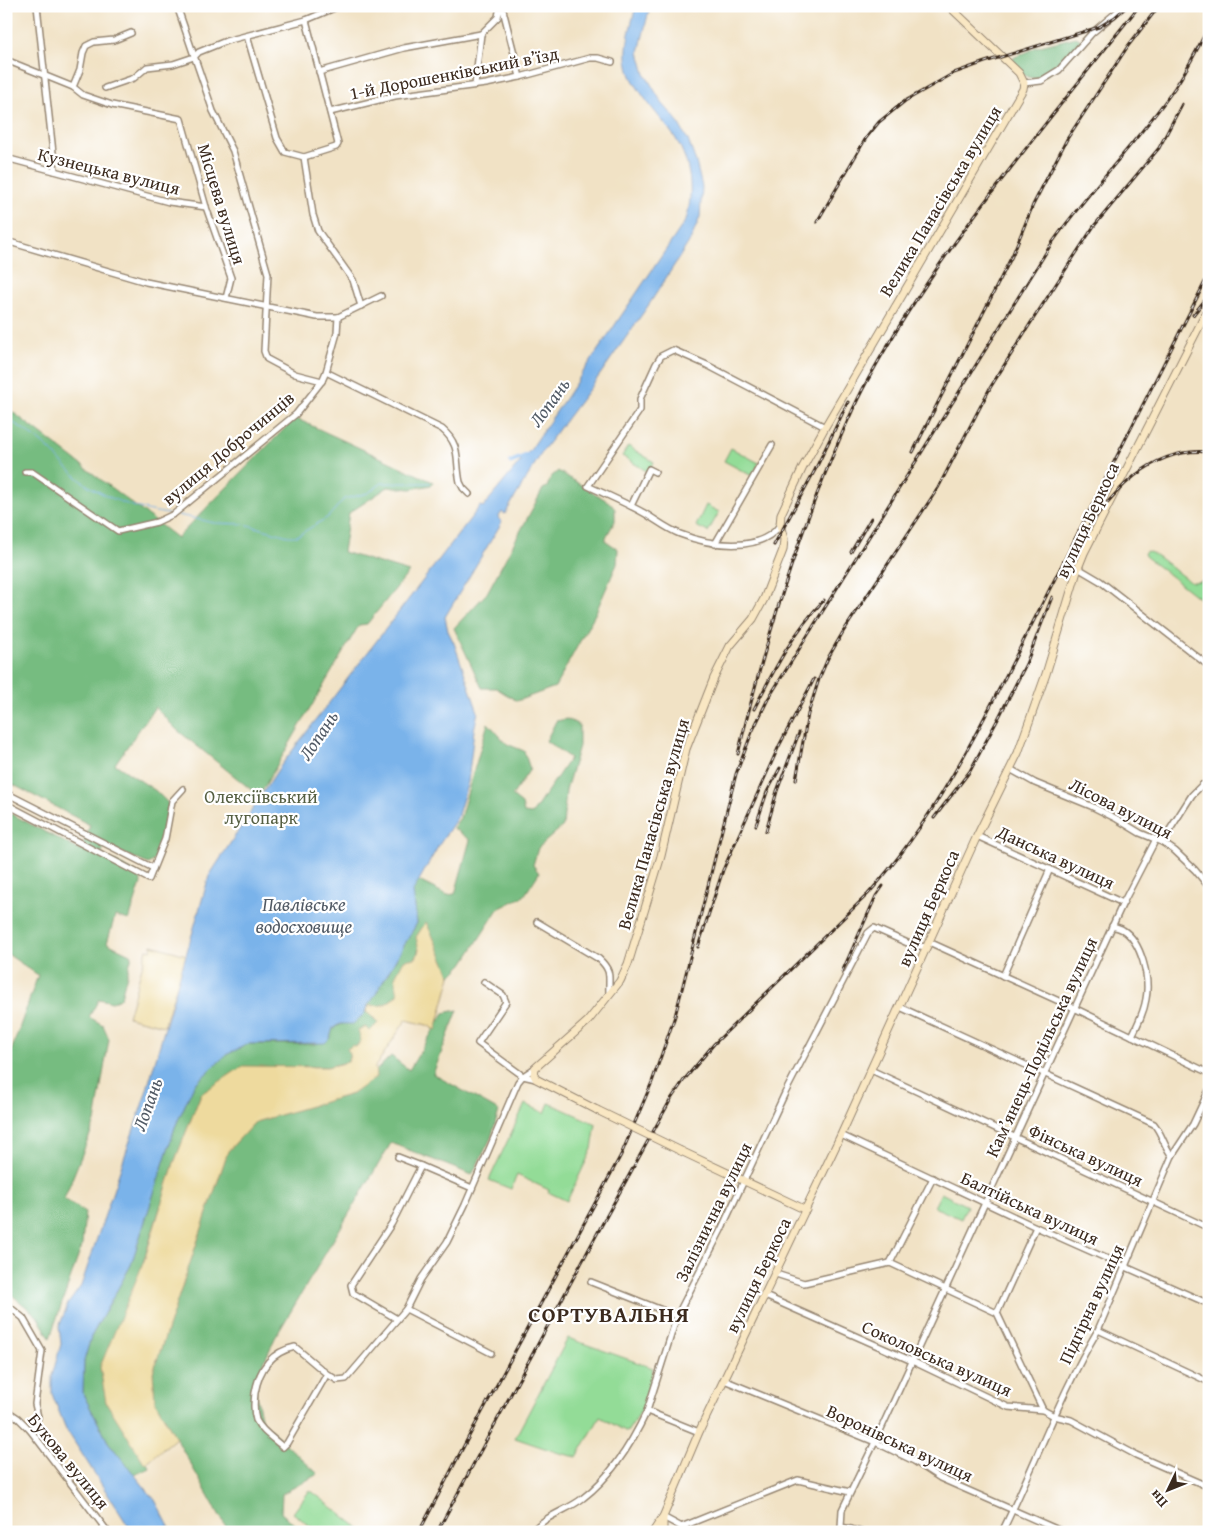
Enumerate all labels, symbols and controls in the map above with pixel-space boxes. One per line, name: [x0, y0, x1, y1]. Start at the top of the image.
street label: 1-й Дорошенківський в’їзд: [347, 39, 561, 107]
street label: Велика Панасівська вулиця: [872, 100, 1008, 302]
street label: Кузнецька вулиця: [35, 140, 183, 202]
street label: Місцева вулиця: [191, 140, 253, 268]
water label: Лопань: [522, 371, 577, 432]
street label: вулиця Доброчинців: [156, 384, 300, 512]
street label: вулиця Беркоса: [1048, 457, 1126, 583]
water label: Лопань: [291, 704, 345, 766]
street label: Велика Панасівська вулиця: [610, 715, 696, 933]
street label: Лісова вулиця: [1065, 770, 1177, 846]
park label: Олексіївський лугопарк: [204, 783, 318, 831]
street label: Данська вулиця: [992, 818, 1119, 896]
street label: вулиця Беркоса: [890, 845, 966, 971]
water label: Павлівське водосховище: [256, 890, 352, 940]
street label: Кам’янець-Подільська вулиця: [978, 932, 1104, 1162]
water label: Лопань: [124, 1073, 170, 1135]
street label: Фінська вулиця: [1024, 1117, 1148, 1193]
street label: Залізнична вулиця: [667, 1138, 759, 1286]
street label: Балтійська вулиця: [957, 1164, 1103, 1252]
street label: вулиця Беркоса: [718, 1212, 798, 1337]
street label: Підгірна вулиця: [1051, 1240, 1131, 1368]
district label: СОРТУВАЛЬНЯ: [528, 1298, 690, 1330]
street label: Соколовська вулиця: [858, 1313, 1016, 1403]
street label: Воронівська вулиця: [822, 1397, 978, 1489]
street label: Букова вулиця: [22, 1407, 116, 1515]
north arrow: [1142, 1466, 1192, 1516]
text: Пн: [1145, 1485, 1172, 1512]

